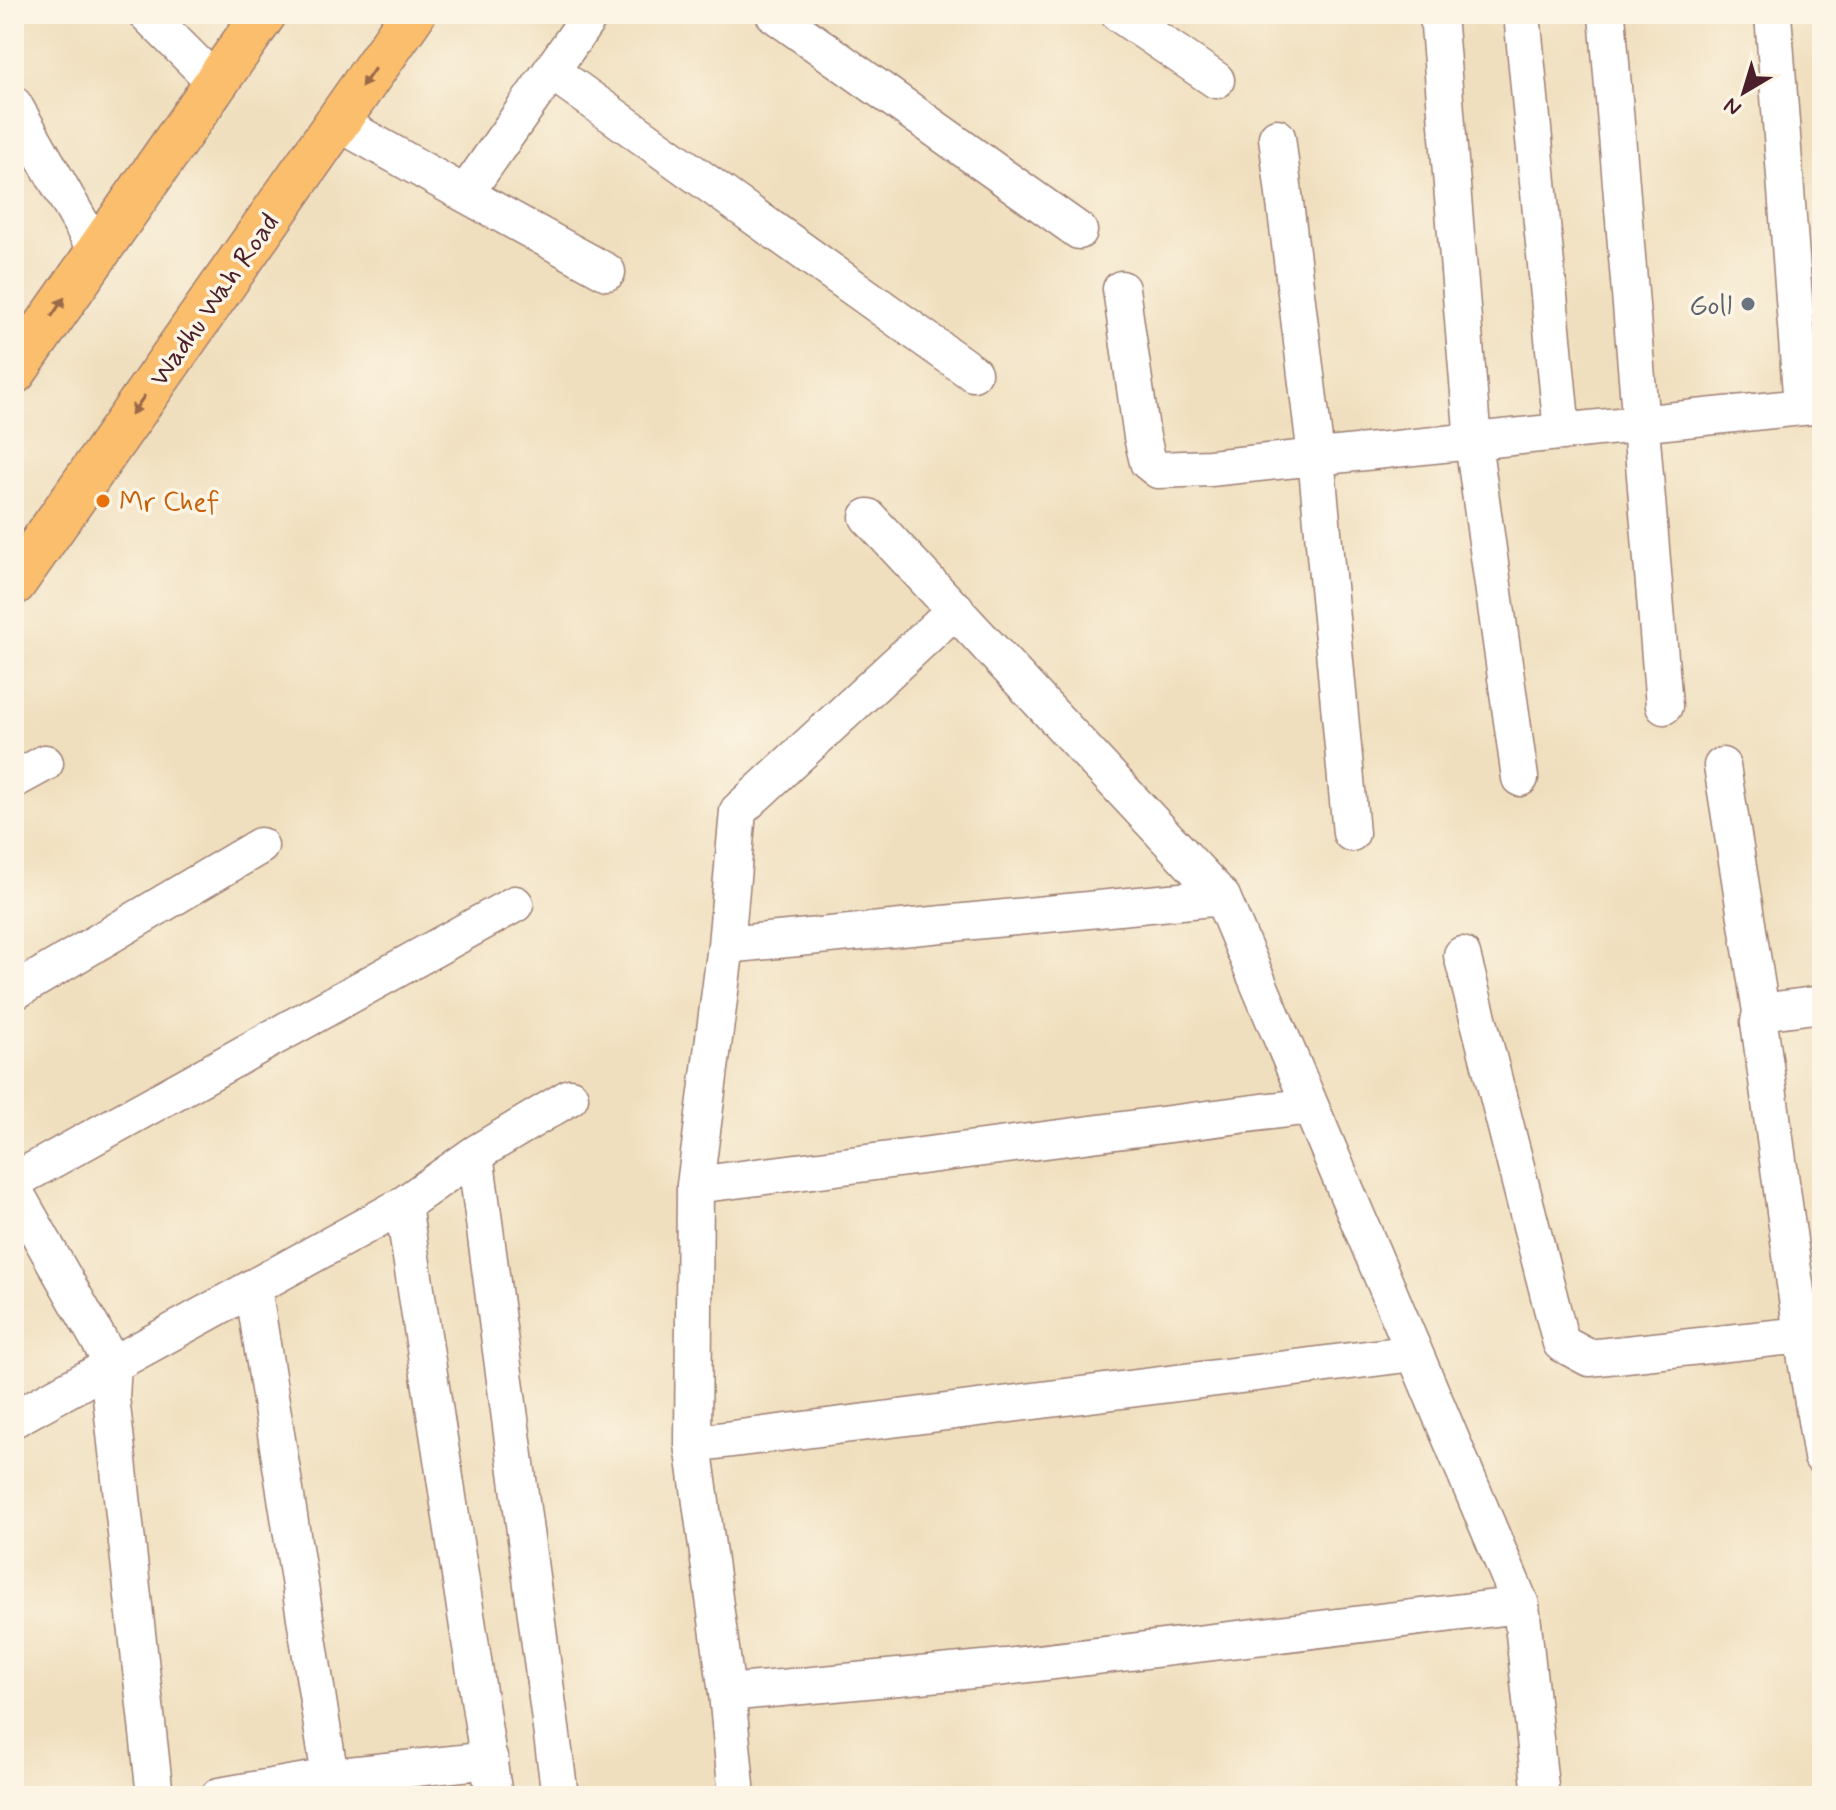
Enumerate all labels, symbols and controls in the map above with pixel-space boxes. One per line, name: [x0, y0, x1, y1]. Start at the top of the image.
north arrow: [1704, 52, 1784, 132]
one-way arrow: [361, 67, 376, 88]
text: N: [1719, 91, 1747, 122]
street label: Wadhu Wah Road: [141, 206, 289, 394]
place label: Goll: [1689, 288, 1732, 325]
marker: Goll: [1739, 295, 1757, 313]
one-way arrow: [50, 297, 65, 318]
one-way arrow: [131, 395, 147, 416]
place label: Mr Chef: [119, 485, 219, 522]
marker: Mr Chef: [94, 492, 112, 510]

